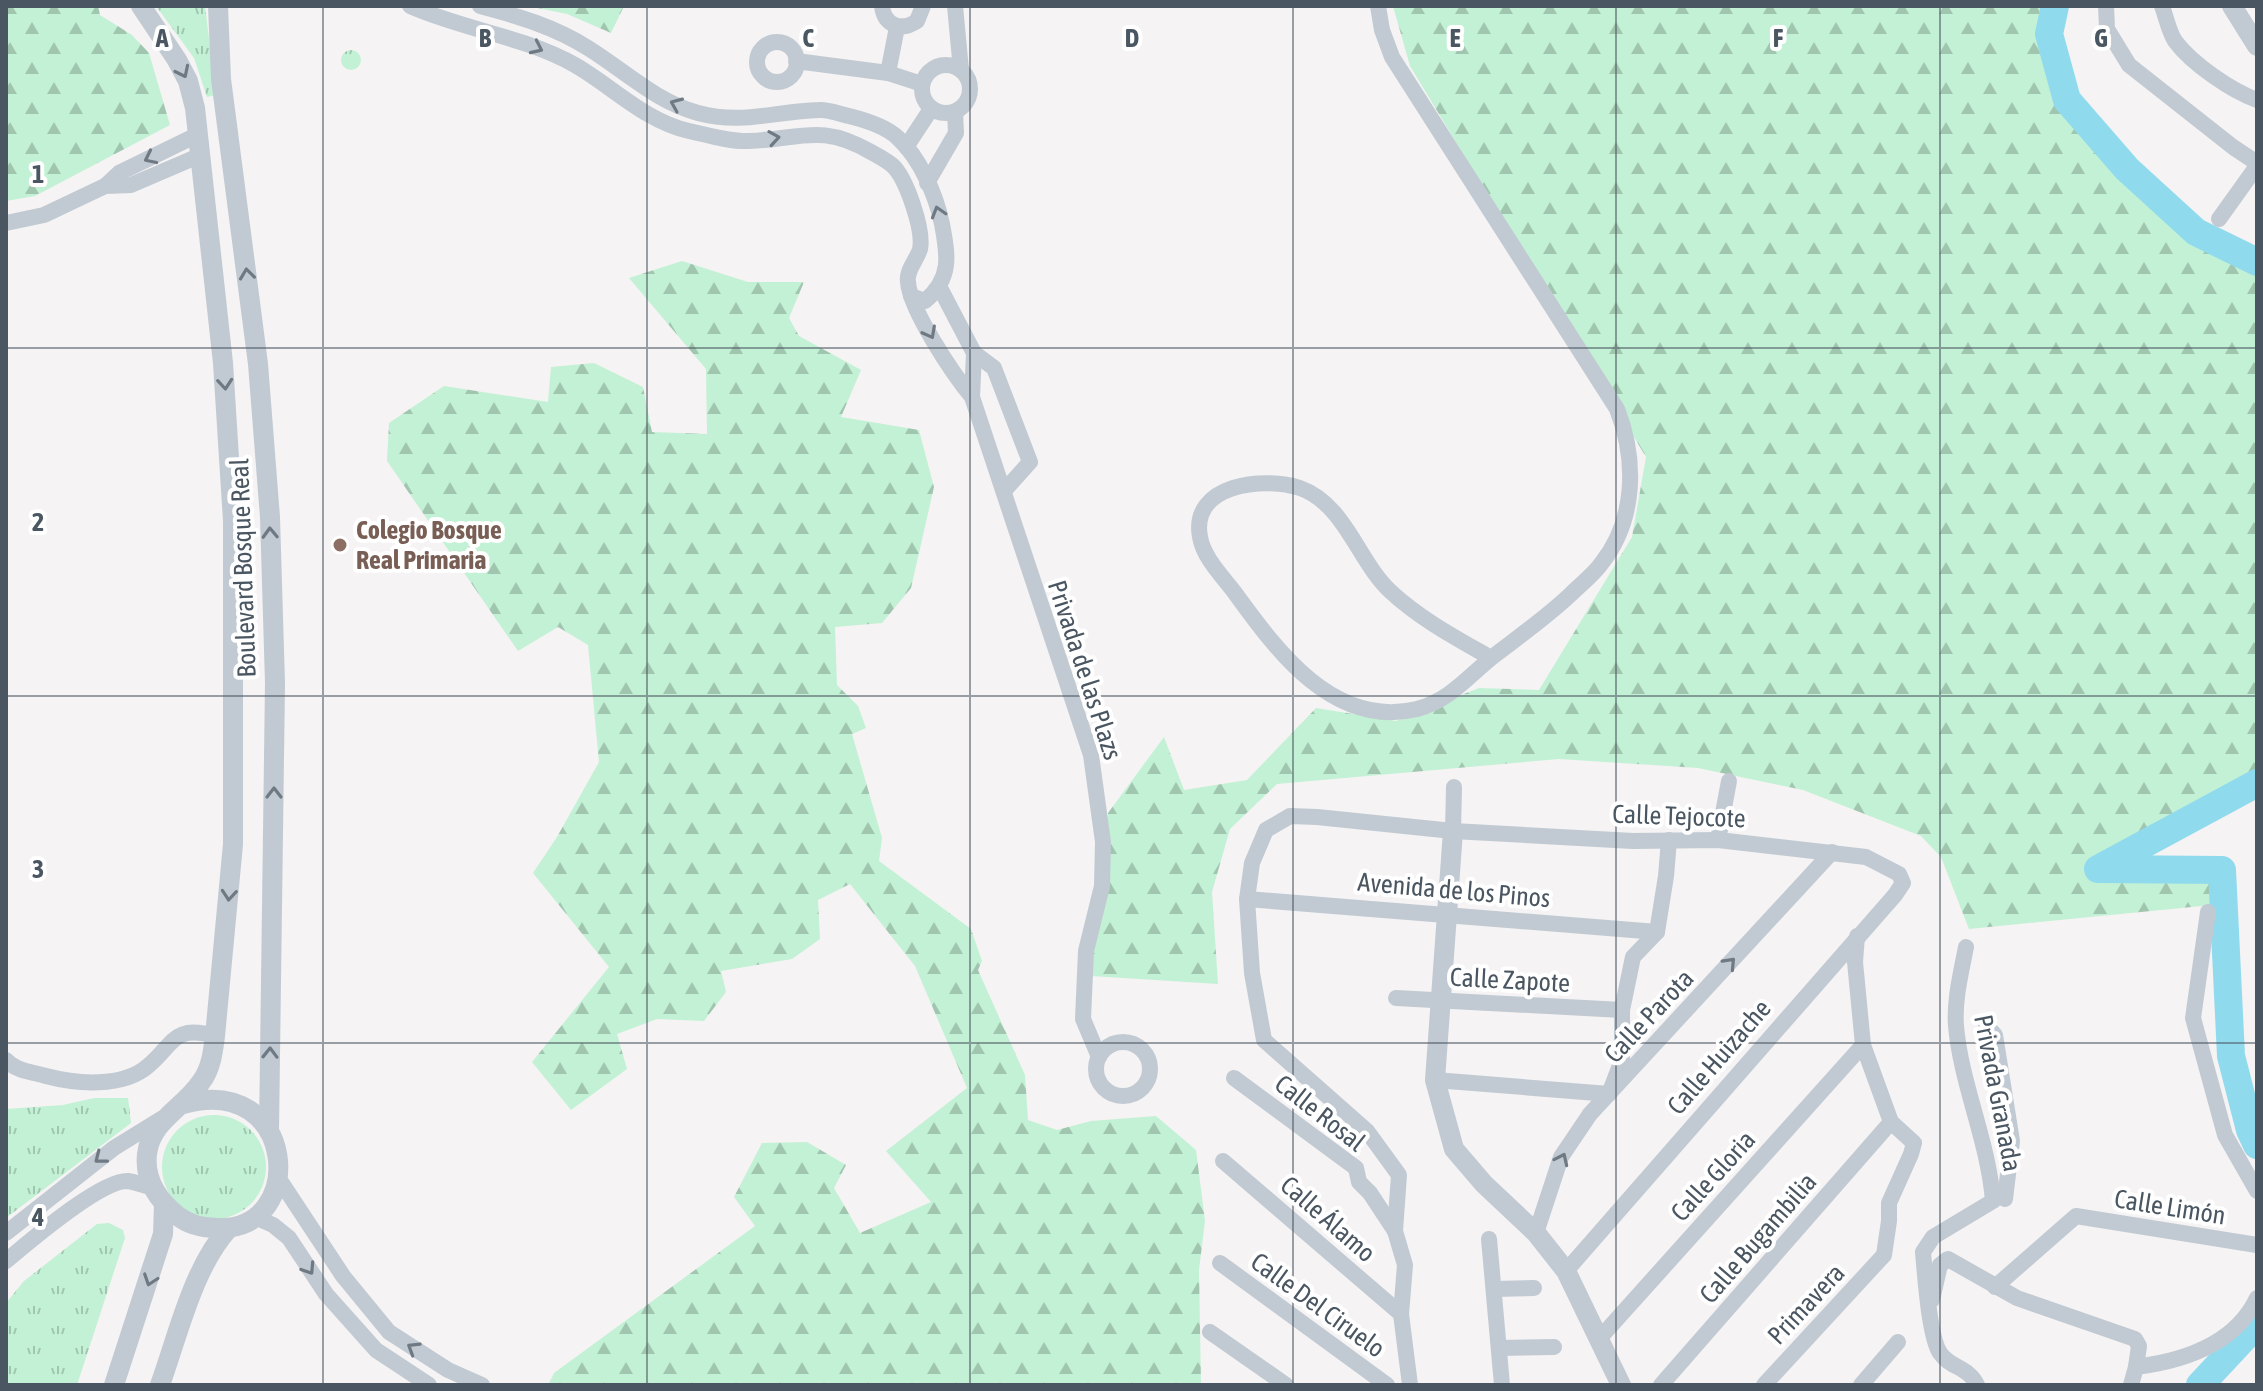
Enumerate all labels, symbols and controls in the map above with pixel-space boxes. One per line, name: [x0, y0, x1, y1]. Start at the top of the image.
text: A: [155, 23, 169, 53]
text: B: [479, 23, 492, 53]
text: C: [802, 23, 814, 53]
text: D: [1125, 23, 1139, 53]
text: E: [1449, 23, 1461, 53]
text: F: [1773, 23, 1784, 53]
text: G: [2094, 23, 2108, 53]
one-way arrow: [529, 38, 543, 54]
one-way arrow: [173, 63, 189, 78]
one-way arrow: [670, 97, 684, 113]
one-way arrow: [767, 130, 780, 147]
one-way arrow: [144, 148, 159, 164]
text: 1: [32, 159, 44, 189]
one-way arrow: [931, 206, 947, 219]
one-way arrow: [239, 267, 256, 281]
one-way arrow: [921, 325, 936, 340]
one-way arrow: [216, 378, 233, 391]
street label: Boulevard Bosque Real: [224, 458, 262, 678]
text: 2: [32, 507, 44, 537]
place label: Colegio Bosque Real Primaria: [356, 515, 502, 575]
one-way arrow: [262, 526, 279, 539]
marker: Colegio Bosque Real Primaria: [331, 536, 349, 554]
street label: Privada de las Plazs: [1042, 577, 1128, 763]
one-way arrow: [265, 786, 283, 799]
street label: Calle Tejocote: [1612, 799, 1746, 833]
text: 3: [32, 854, 44, 884]
street label: Avenida de los Pinos: [1357, 867, 1551, 913]
one-way arrow: [220, 889, 237, 902]
one-way arrow: [1721, 957, 1735, 972]
street label: Calle Zapote: [1449, 962, 1571, 998]
street label: Calle Parota: [1598, 963, 1700, 1069]
street label: Calle Huizache: [1661, 994, 1777, 1120]
street label: Privada Granada: [1968, 1012, 2028, 1174]
one-way arrow: [262, 1046, 279, 1059]
street label: Calle Rosal: [1269, 1069, 1371, 1158]
street label: Calle Gloria: [1665, 1125, 1761, 1227]
one-way arrow: [94, 1149, 109, 1163]
one-way arrow: [1552, 1153, 1568, 1168]
street label: Calle Bugambilia: [1693, 1167, 1823, 1309]
street label: Calle Álamo: [1275, 1170, 1381, 1268]
street label: Calle Limón: [2112, 1183, 2228, 1231]
text: 4: [31, 1202, 44, 1232]
street label: Calle Del Ciruelo: [1245, 1246, 1391, 1364]
street label: Primavera: [1761, 1258, 1851, 1350]
one-way arrow: [300, 1260, 315, 1275]
one-way arrow: [143, 1273, 159, 1287]
one-way arrow: [408, 1342, 422, 1357]

